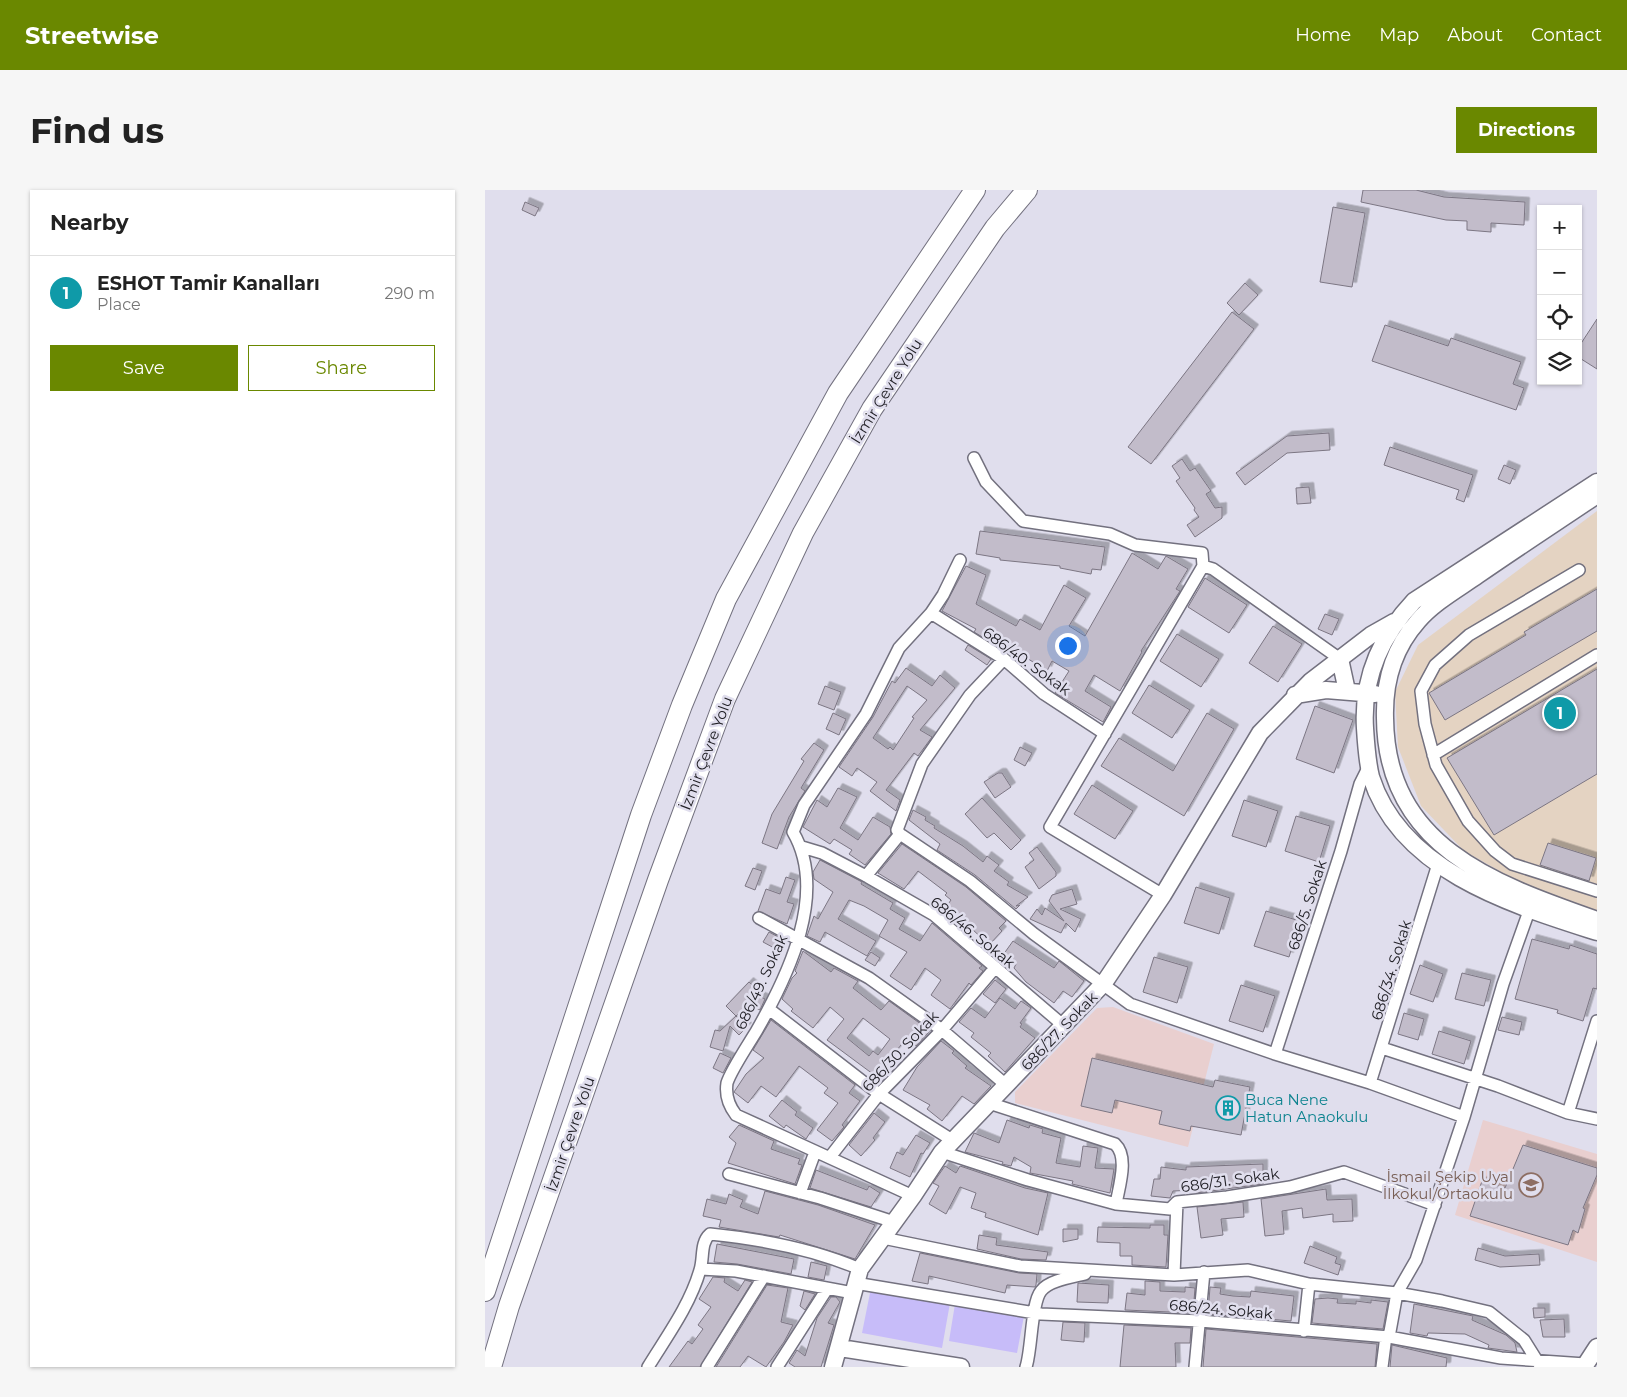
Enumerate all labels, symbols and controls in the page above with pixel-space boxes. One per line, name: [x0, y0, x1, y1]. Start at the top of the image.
text: Streetwise: [25, 21, 159, 50]
text: Home: [1295, 24, 1351, 46]
text: Map: [1379, 24, 1419, 46]
text: About: [1447, 24, 1503, 46]
text: Contact: [1531, 24, 1602, 46]
button: Directions: [1456, 107, 1597, 153]
text: Find us: [30, 109, 164, 152]
map controls: [1537, 205, 1582, 385]
button: +: [1537, 205, 1582, 250]
text: Nearby: [50, 210, 129, 235]
button: −: [1537, 250, 1582, 295]
text: ESHOT Tamir Kanalları: [97, 272, 320, 295]
text: 1: [63, 284, 69, 303]
text: 290 m: [384, 284, 435, 303]
text: Place: [97, 295, 141, 314]
button: locate: [1537, 295, 1582, 340]
street label: İzmir Çevre Yolu: [846, 335, 926, 447]
button: layers: [1537, 340, 1582, 385]
button: Save: [50, 345, 238, 391]
button: Share: [248, 345, 435, 391]
street label: 686/40. Sokak: [979, 623, 1075, 699]
your location: [1055, 633, 1081, 659]
street label: İzmir Çevre Yolu: [676, 693, 736, 813]
pin: 1: [1544, 694, 1576, 732]
street label: 686/5. Sokak: [1283, 857, 1331, 953]
street label: 686/46. Sokak: [927, 892, 1019, 972]
street label: 686/34. Sokak: [1367, 917, 1415, 1023]
street label: 686/49. Sokak: [731, 931, 791, 1033]
street label: 686/27. Sokak: [1017, 988, 1101, 1074]
street label: 686/30. Sokak: [858, 1007, 942, 1095]
street label: İzmir Çevre Yolu: [541, 1074, 599, 1194]
place label: Buca Nene Hatun Anaokulu: [1245, 1090, 1368, 1126]
building icon: Buca Nene Hatun Anaokulu: [1215, 1095, 1241, 1121]
street label: 686/31. Sokak: [1180, 1164, 1280, 1196]
place label: İsmail Şekip Uyal İlkokul/Ortaokulu: [1383, 1167, 1513, 1203]
school or university icon: İsmail Şekip Uyal İlkokul/Ortaokulu: [1518, 1172, 1544, 1198]
street label: 686/24. Sokak: [1168, 1295, 1274, 1323]

